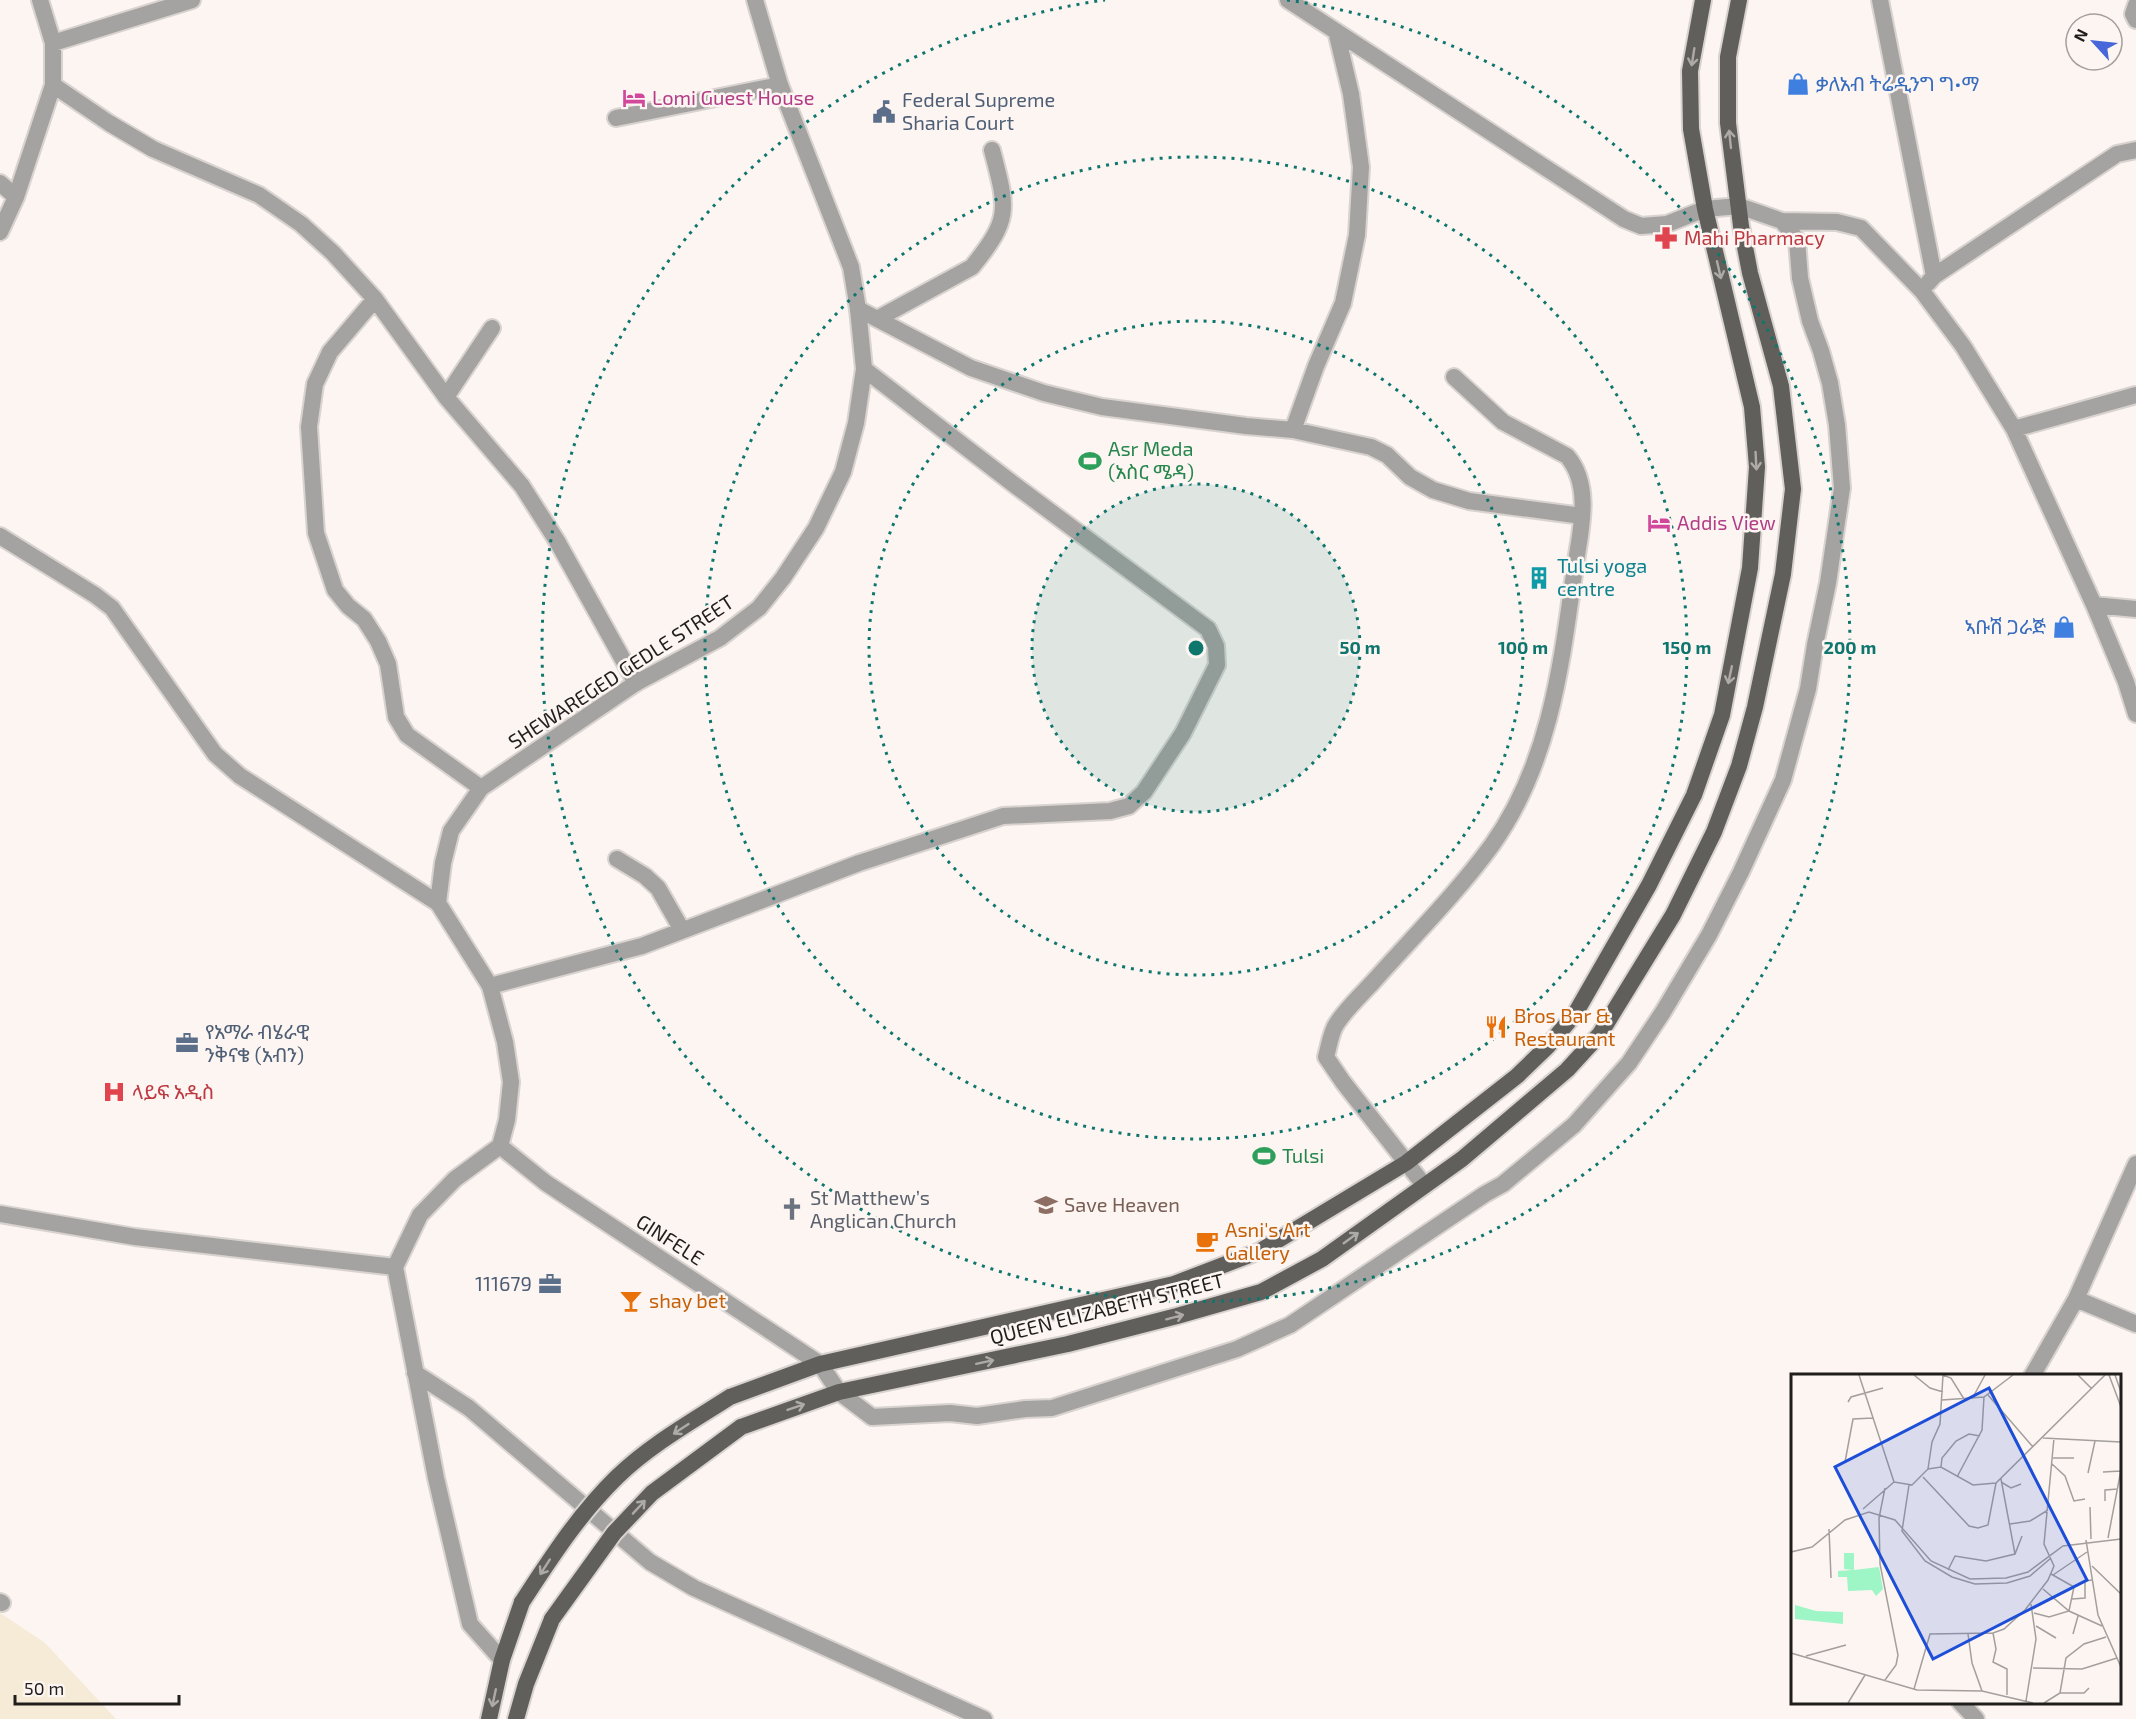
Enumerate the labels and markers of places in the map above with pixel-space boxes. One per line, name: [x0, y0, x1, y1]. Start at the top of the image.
shop icon: ቃለአብ ትሬዲንግ ግ•ማ: [1785, 71, 1811, 97]
place label: ቃለአብ ትሬዲንግ ግ•ማ: [1816, 71, 1980, 95]
hotel icon: Lomi Guest House: [621, 85, 647, 111]
place label: Lomi Guest House: [652, 85, 815, 109]
place label: Federal Supreme Sharia Court: [902, 87, 1055, 134]
public building icon: Federal Supreme Sharia Court: [871, 99, 897, 125]
pharmacy icon: Mahi Pharmacy: [1653, 225, 1679, 251]
place label: Mahi Pharmacy: [1684, 225, 1825, 249]
place label: Asr Meda (አስር ሜዳ): [1108, 436, 1194, 483]
sports icon: Asr Meda (አስር ሜዳ): [1077, 448, 1103, 474]
hotel icon: Addis View: [1646, 510, 1672, 536]
place label: Addis View: [1677, 510, 1776, 534]
place label: Tulsi yoga centre: [1557, 553, 1647, 600]
building icon: Tulsi yoga centre: [1526, 565, 1552, 591]
place label: ኣቡሽ ጋራጅ: [1964, 614, 2046, 638]
shop icon: ኣቡሽ ጋራጅ: [2051, 614, 2077, 640]
centre of rings: [1186, 638, 1206, 658]
place label: Bros Bar & Restaurant: [1514, 1003, 1616, 1050]
restaurant icon: Bros Bar & Restaurant: [1483, 1014, 1509, 1040]
place label: የአማራ ብሄራዊ ንቅናቄ (አብን): [205, 1019, 310, 1066]
office icon: የአማራ ብሄራዊ ንቅናቄ (አብን): [174, 1030, 200, 1056]
hospital icon: ላይፍ አዲስ: [101, 1079, 127, 1105]
place label: ላይፍ አዲስ: [132, 1079, 214, 1103]
sports icon: Tulsi: [1251, 1143, 1277, 1169]
place label: Tulsi: [1282, 1143, 1324, 1167]
place label: St Matthew’s Anglican Church: [810, 1185, 957, 1232]
school or university icon: Save Heaven: [1033, 1192, 1059, 1218]
place label: Save Heaven: [1064, 1192, 1180, 1216]
church icon: St Matthew’s Anglican Church: [779, 1196, 805, 1222]
place label: Asni's Art Gallery: [1225, 1217, 1311, 1264]
cafe icon: Asni's Art Gallery: [1194, 1228, 1220, 1254]
place label: 111679: [475, 1271, 532, 1295]
office icon: 111679: [537, 1271, 563, 1297]
bar icon: shay bet: [618, 1288, 644, 1314]
place label: shay bet: [649, 1288, 726, 1312]

